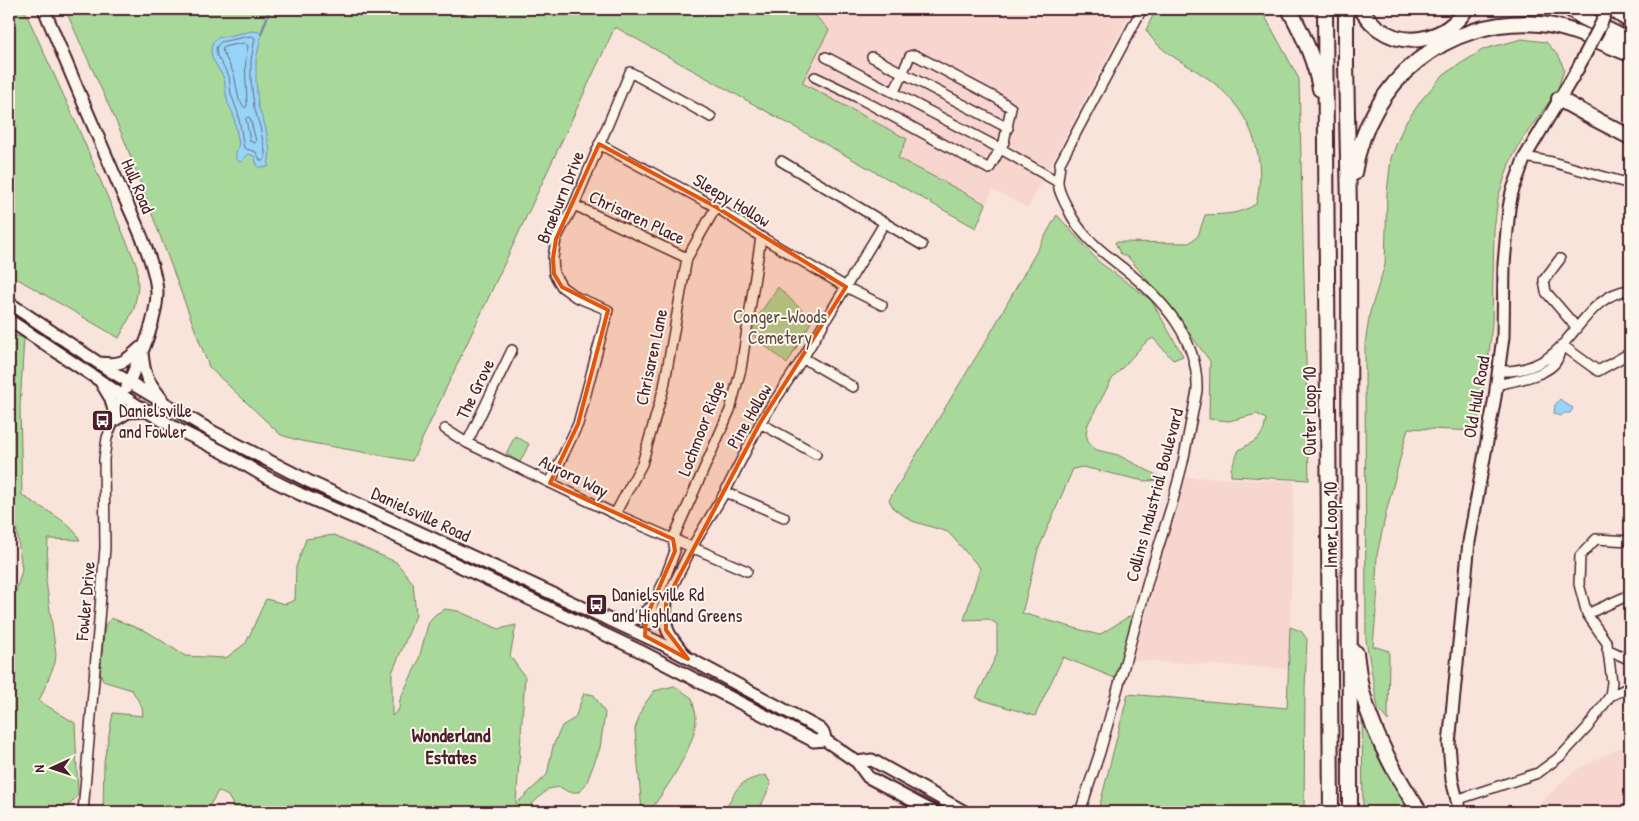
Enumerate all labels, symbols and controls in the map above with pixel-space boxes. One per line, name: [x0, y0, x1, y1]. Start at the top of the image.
street label: Braeburn Drive: [530, 147, 590, 247]
street label: Hull Road: [115, 155, 161, 217]
street label: Sleepy Hollow: [689, 167, 775, 233]
street label: Chrisaren Place: [585, 184, 689, 250]
park label: Conger-Woods Cemetery: [733, 304, 827, 350]
street label: Chrisaren Lane: [629, 307, 673, 407]
street label: Old Hull Road: [1456, 354, 1496, 440]
street label: The Grove: [450, 355, 500, 423]
street label: Outer Loop 10: [1297, 366, 1322, 456]
street label: Lochmoor Ridge: [671, 377, 731, 479]
street label: Pine Hollow: [720, 379, 778, 453]
place label: Danielsville and Fowler: [119, 398, 192, 444]
street label: Collins Industrial Boulevard: [1119, 406, 1189, 584]
bus stop icon: Danielsville and Fowler: [91, 408, 115, 432]
street label: Aurora Way: [535, 449, 613, 504]
street label: Danielsville Road: [367, 480, 475, 548]
street label: Inner Loop 10: [1318, 482, 1343, 568]
street label: Fowler Drive: [69, 560, 101, 643]
place label: Danielsville Rd and Highland Greens: [612, 582, 743, 628]
bus stop icon: Danielsville Rd and Highland Greens: [584, 592, 608, 616]
district label: Wonderland Estates: [412, 722, 491, 770]
north arrow: [28, 744, 78, 794]
text: N: [29, 764, 48, 773]

